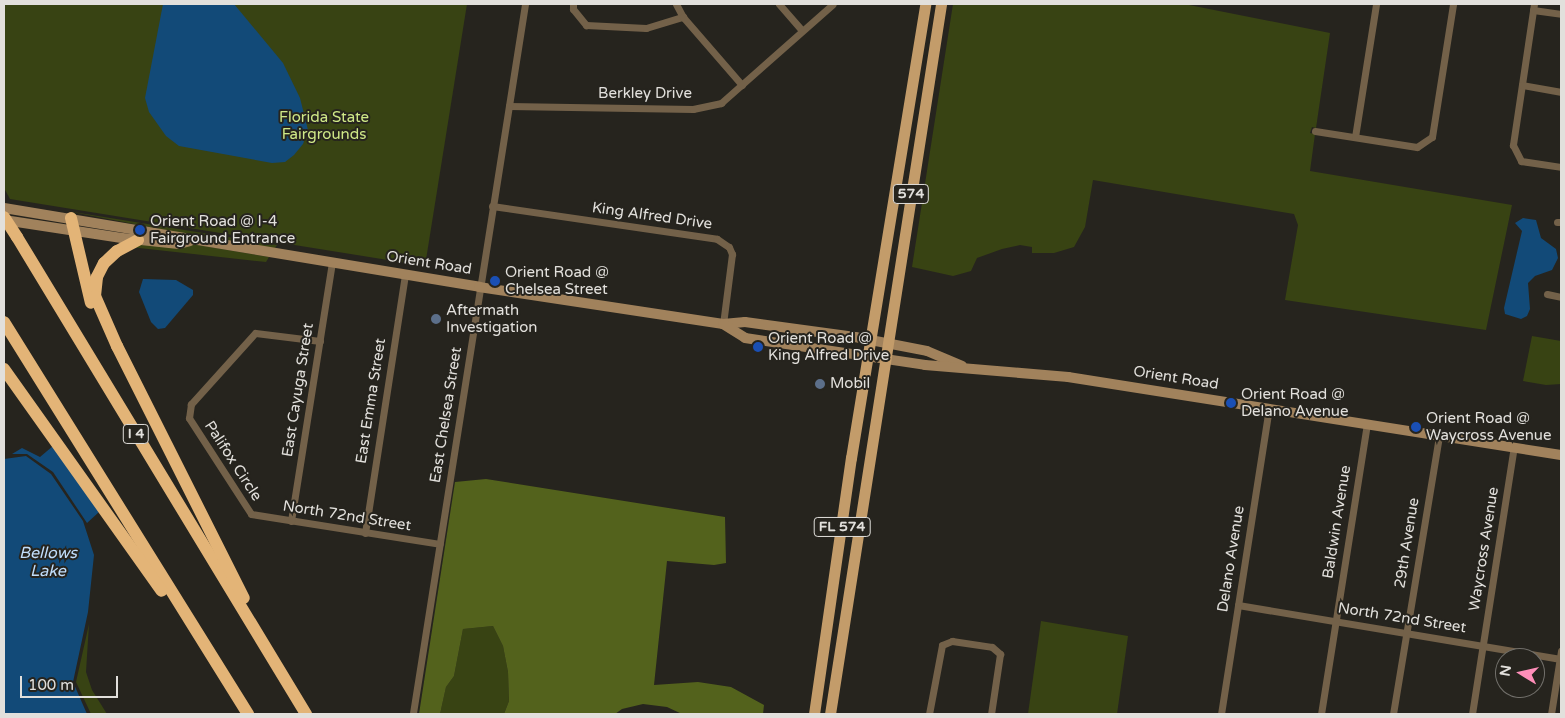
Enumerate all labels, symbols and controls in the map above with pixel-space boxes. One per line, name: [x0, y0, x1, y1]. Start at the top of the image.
street label: Berkley Drive: [598, 85, 692, 103]
park label: Florida State Fairgrounds: [279, 108, 369, 143]
road number: 574: [892, 182, 930, 205]
street label: King Alfred Drive: [591, 199, 713, 233]
place label: Orient Road @ I-4 Fairground Entrance: [150, 212, 295, 247]
marker: Orient Road @ I-4 Fairground Entrance: [134, 224, 146, 236]
street label: Orient Road: [385, 247, 473, 279]
place label: Orient Road @ Chelsea Street: [505, 263, 609, 298]
marker: Orient Road @ Chelsea Street: [489, 275, 501, 287]
place label: Aftermath Investigation: [446, 301, 537, 336]
marker: Aftermath Investigation: [430, 313, 442, 325]
street label: East Cayuga Street: [279, 322, 317, 458]
place label: Orient Road @ King Alfred Drive: [768, 329, 889, 364]
street label: East Emma Street: [352, 337, 390, 465]
marker: Orient Road @ King Alfred Drive: [752, 341, 764, 353]
street label: East Chelsea Street: [426, 346, 466, 484]
street label: Orient Road: [1132, 362, 1220, 394]
place label: Mobil: [830, 375, 870, 393]
marker: Mobil: [814, 378, 826, 390]
place label: Orient Road @ Delano Avenue: [1241, 385, 1348, 420]
marker: Orient Road @ Delano Avenue: [1225, 397, 1237, 409]
place label: Orient Road @ Waycross Avenue: [1426, 409, 1551, 444]
street label: Palifox Circle: [200, 418, 266, 504]
marker: Orient Road @ Waycross Avenue: [1410, 421, 1422, 433]
road number: I 4: [122, 422, 150, 446]
street label: Baldwin Avenue: [1319, 464, 1355, 580]
street label: Waycross Avenue: [1465, 486, 1503, 612]
street label: North 72nd Street: [282, 497, 412, 535]
street label: 29th Avenue: [1391, 497, 1423, 589]
street label: Delano Avenue: [1214, 505, 1248, 613]
road number: FL 574: [813, 516, 871, 538]
water label: Bellows Lake: [19, 543, 77, 581]
street label: North 72nd Street: [1337, 599, 1467, 637]
north arrow: [1495, 648, 1545, 698]
text: N: [1496, 664, 1515, 678]
scale bar: [22, 666, 120, 698]
text: 100 m: [28, 676, 74, 694]

